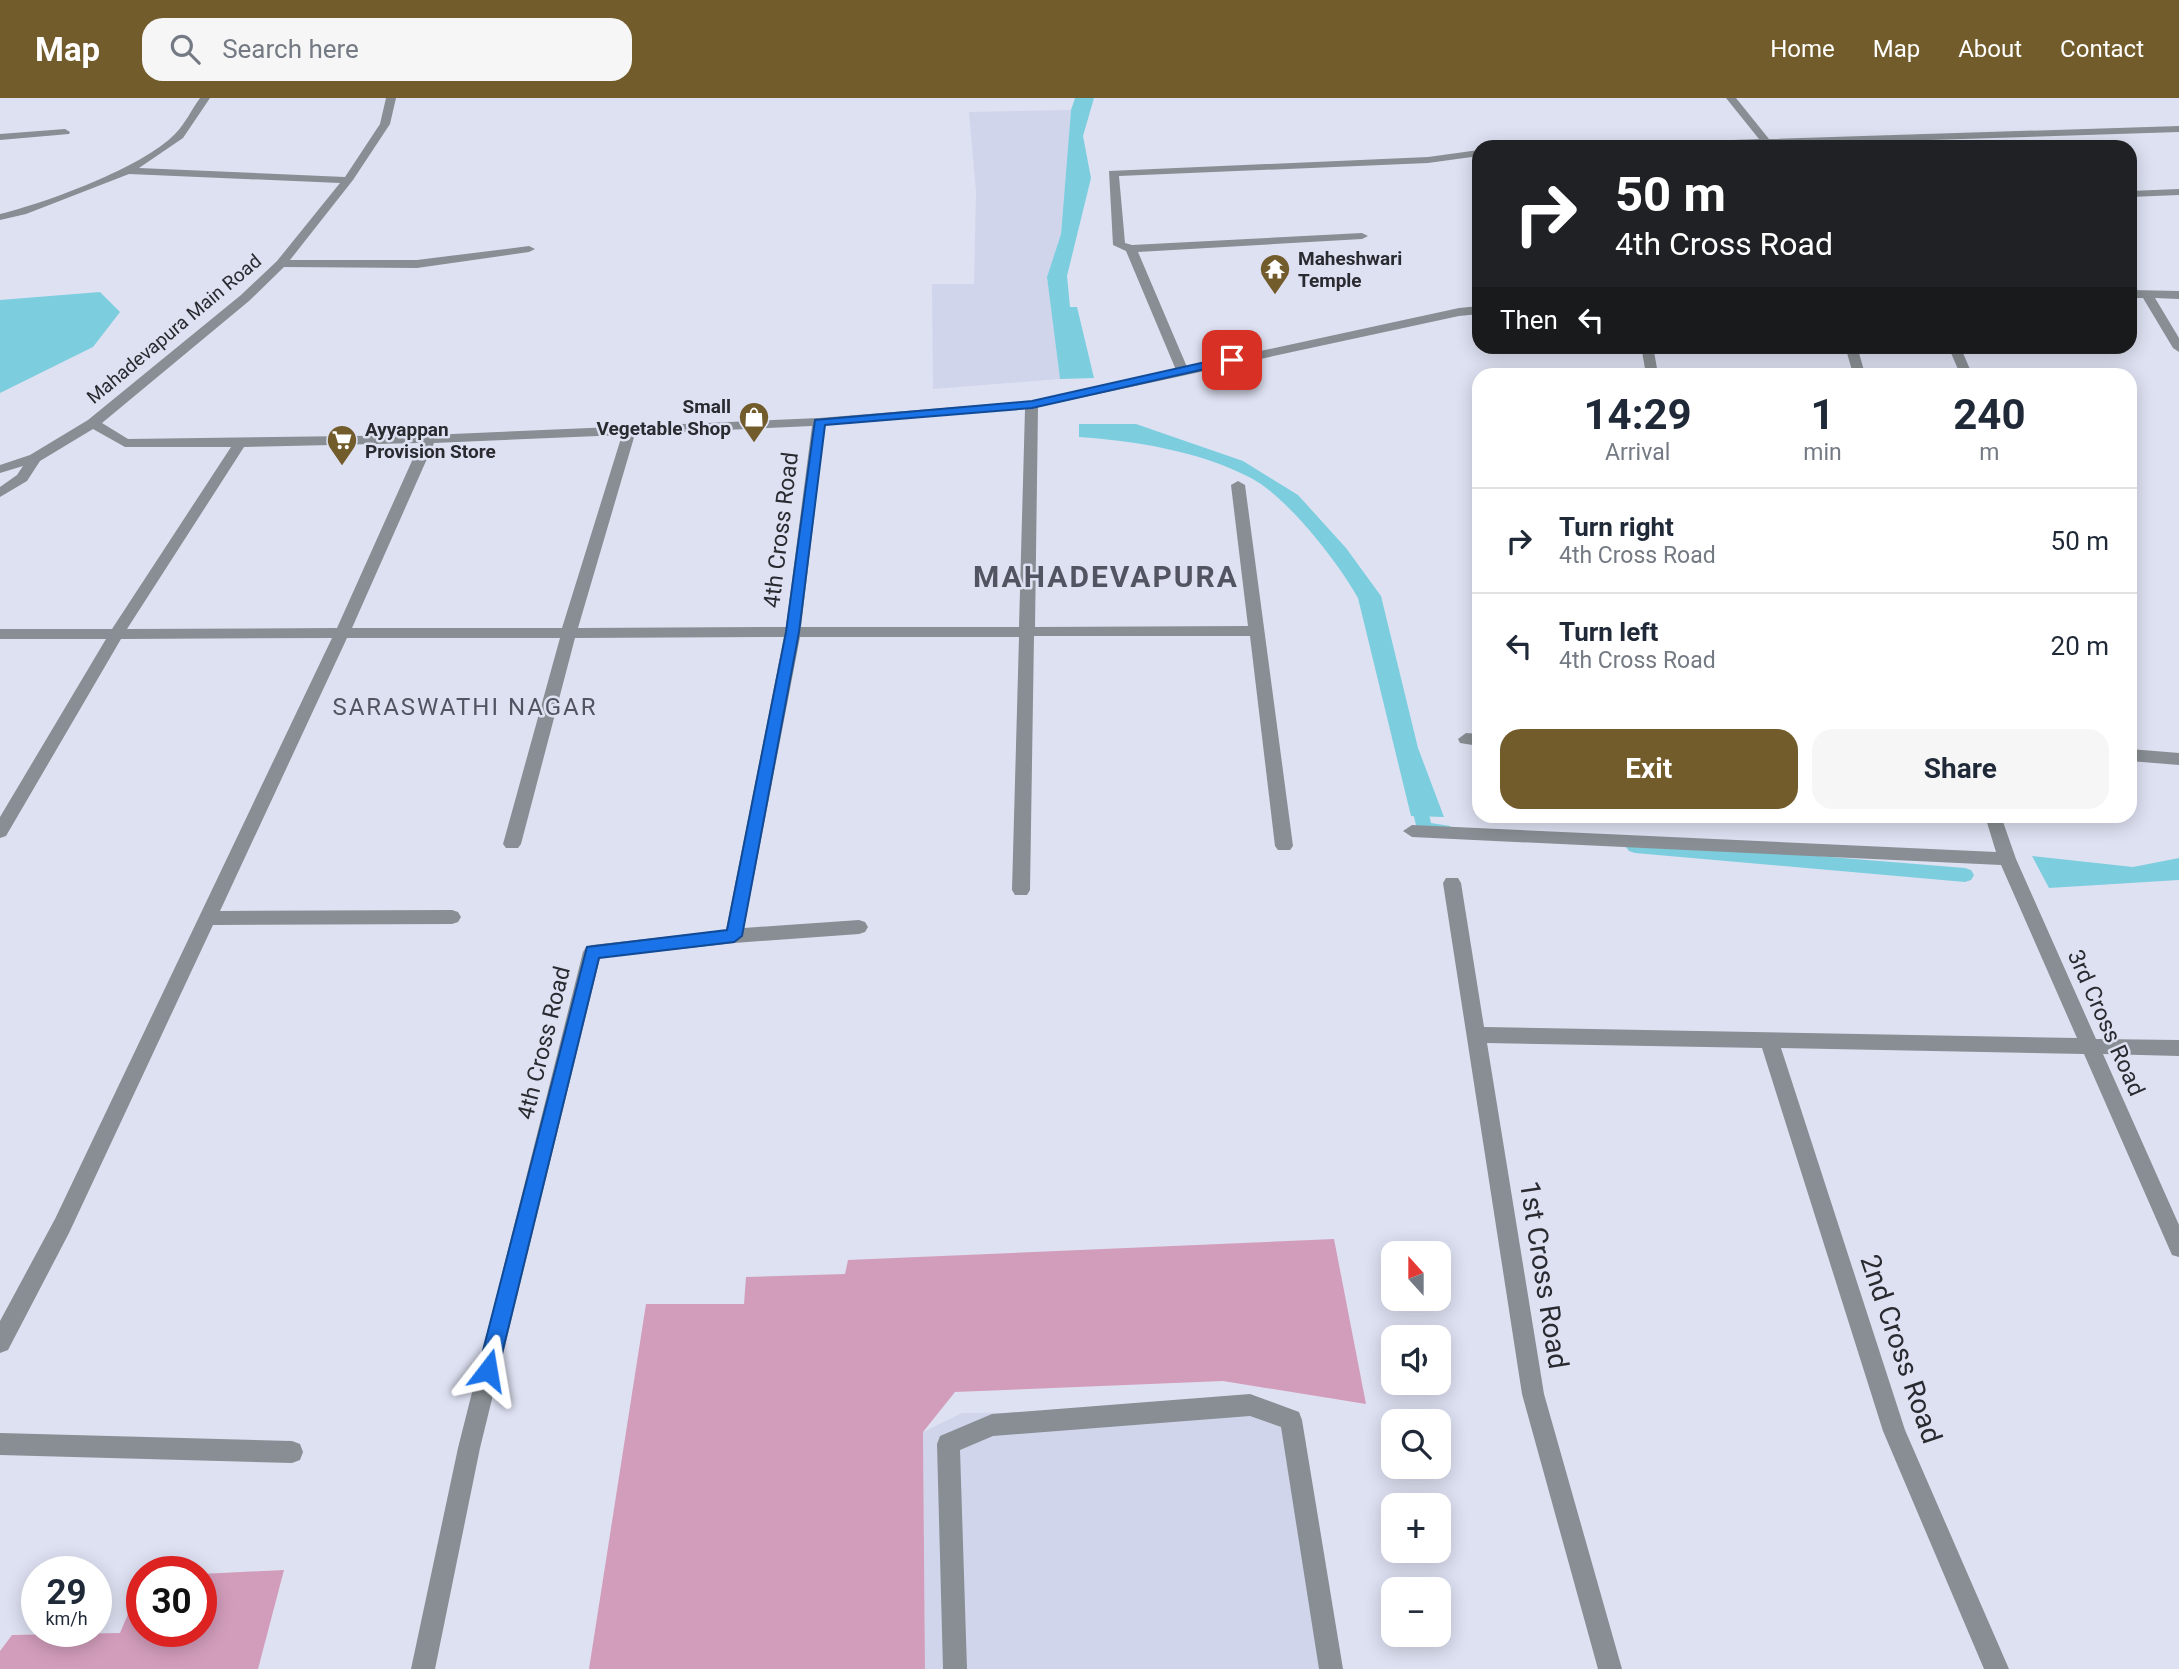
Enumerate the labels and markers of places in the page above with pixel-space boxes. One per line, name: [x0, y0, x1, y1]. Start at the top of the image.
place label: Maheshwari Temple: [1298, 247, 1402, 292]
temple icon: Maheshwari Temple: [1258, 252, 1292, 296]
pin: [1202, 330, 1262, 390]
place label: Small Vegetable Shop: [597, 395, 731, 440]
shop icon: Small Vegetable Shop: [737, 400, 771, 444]
place label: Ayyappan Provision Store: [365, 418, 496, 463]
supermarket icon: Ayyappan Provision Store: [325, 423, 359, 467]

